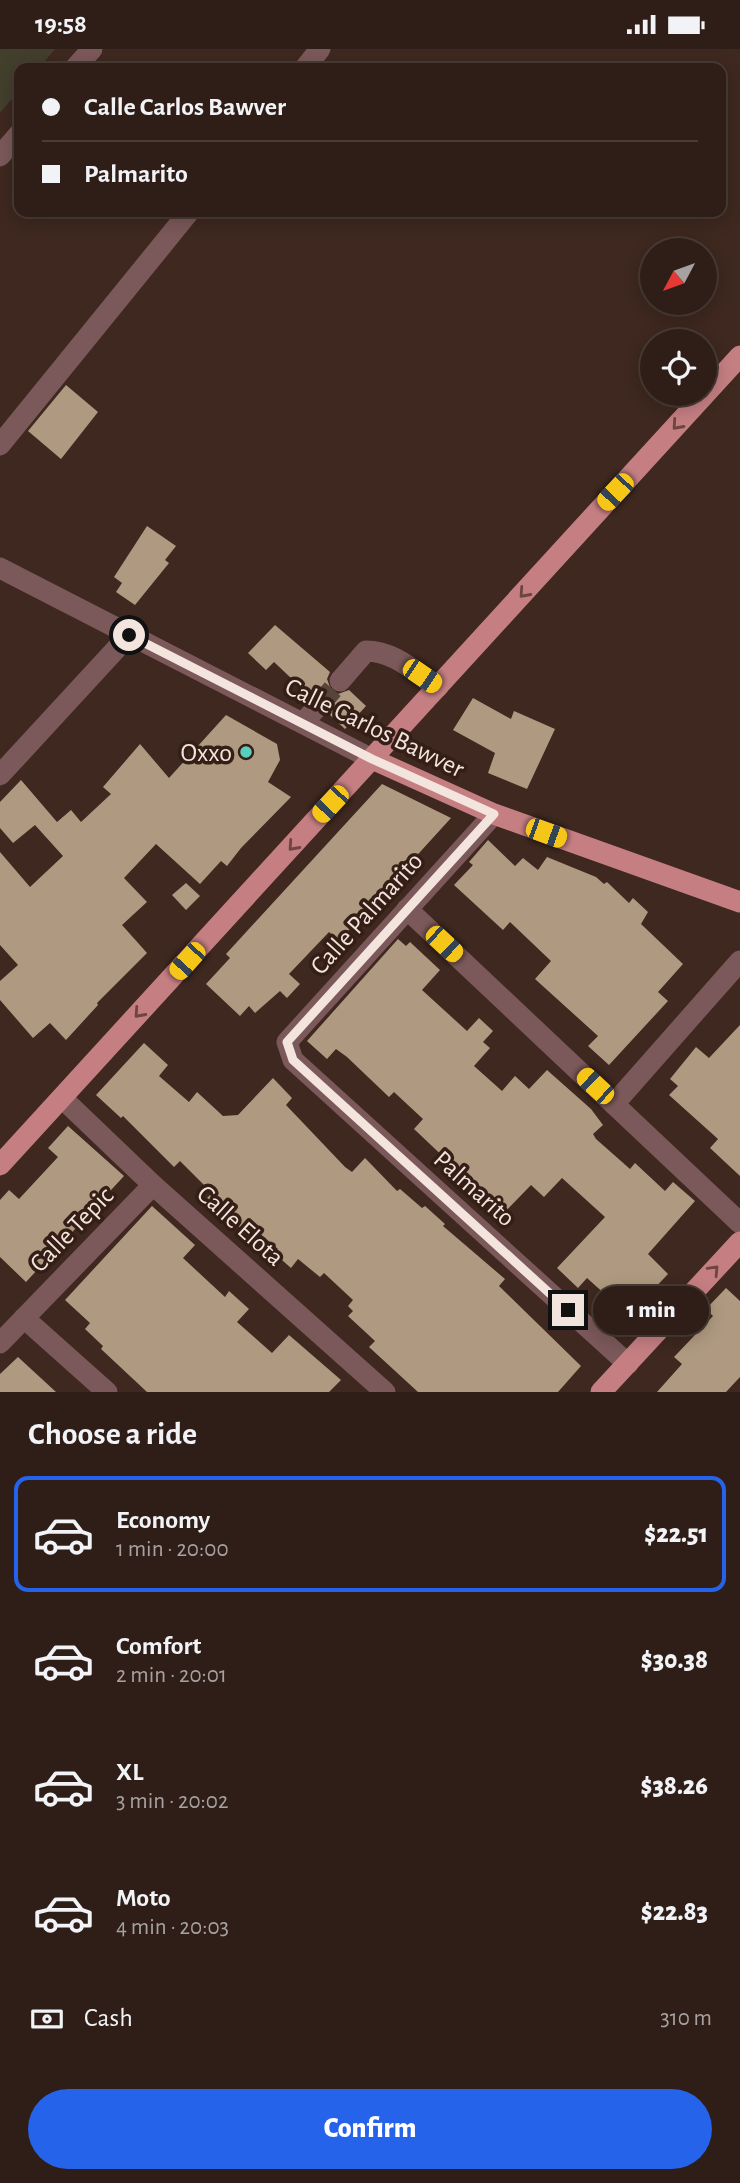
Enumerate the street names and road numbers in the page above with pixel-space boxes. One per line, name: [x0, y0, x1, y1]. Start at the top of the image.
street label: Calle Carlos Bawver: [281, 673, 469, 783]
street label: Calle Palmarito: [306, 848, 428, 980]
street label: Palmarito: [429, 1146, 520, 1232]
street label: Calle Elota: [192, 1180, 289, 1271]
street label: Calle Tepic: [25, 1182, 118, 1277]

